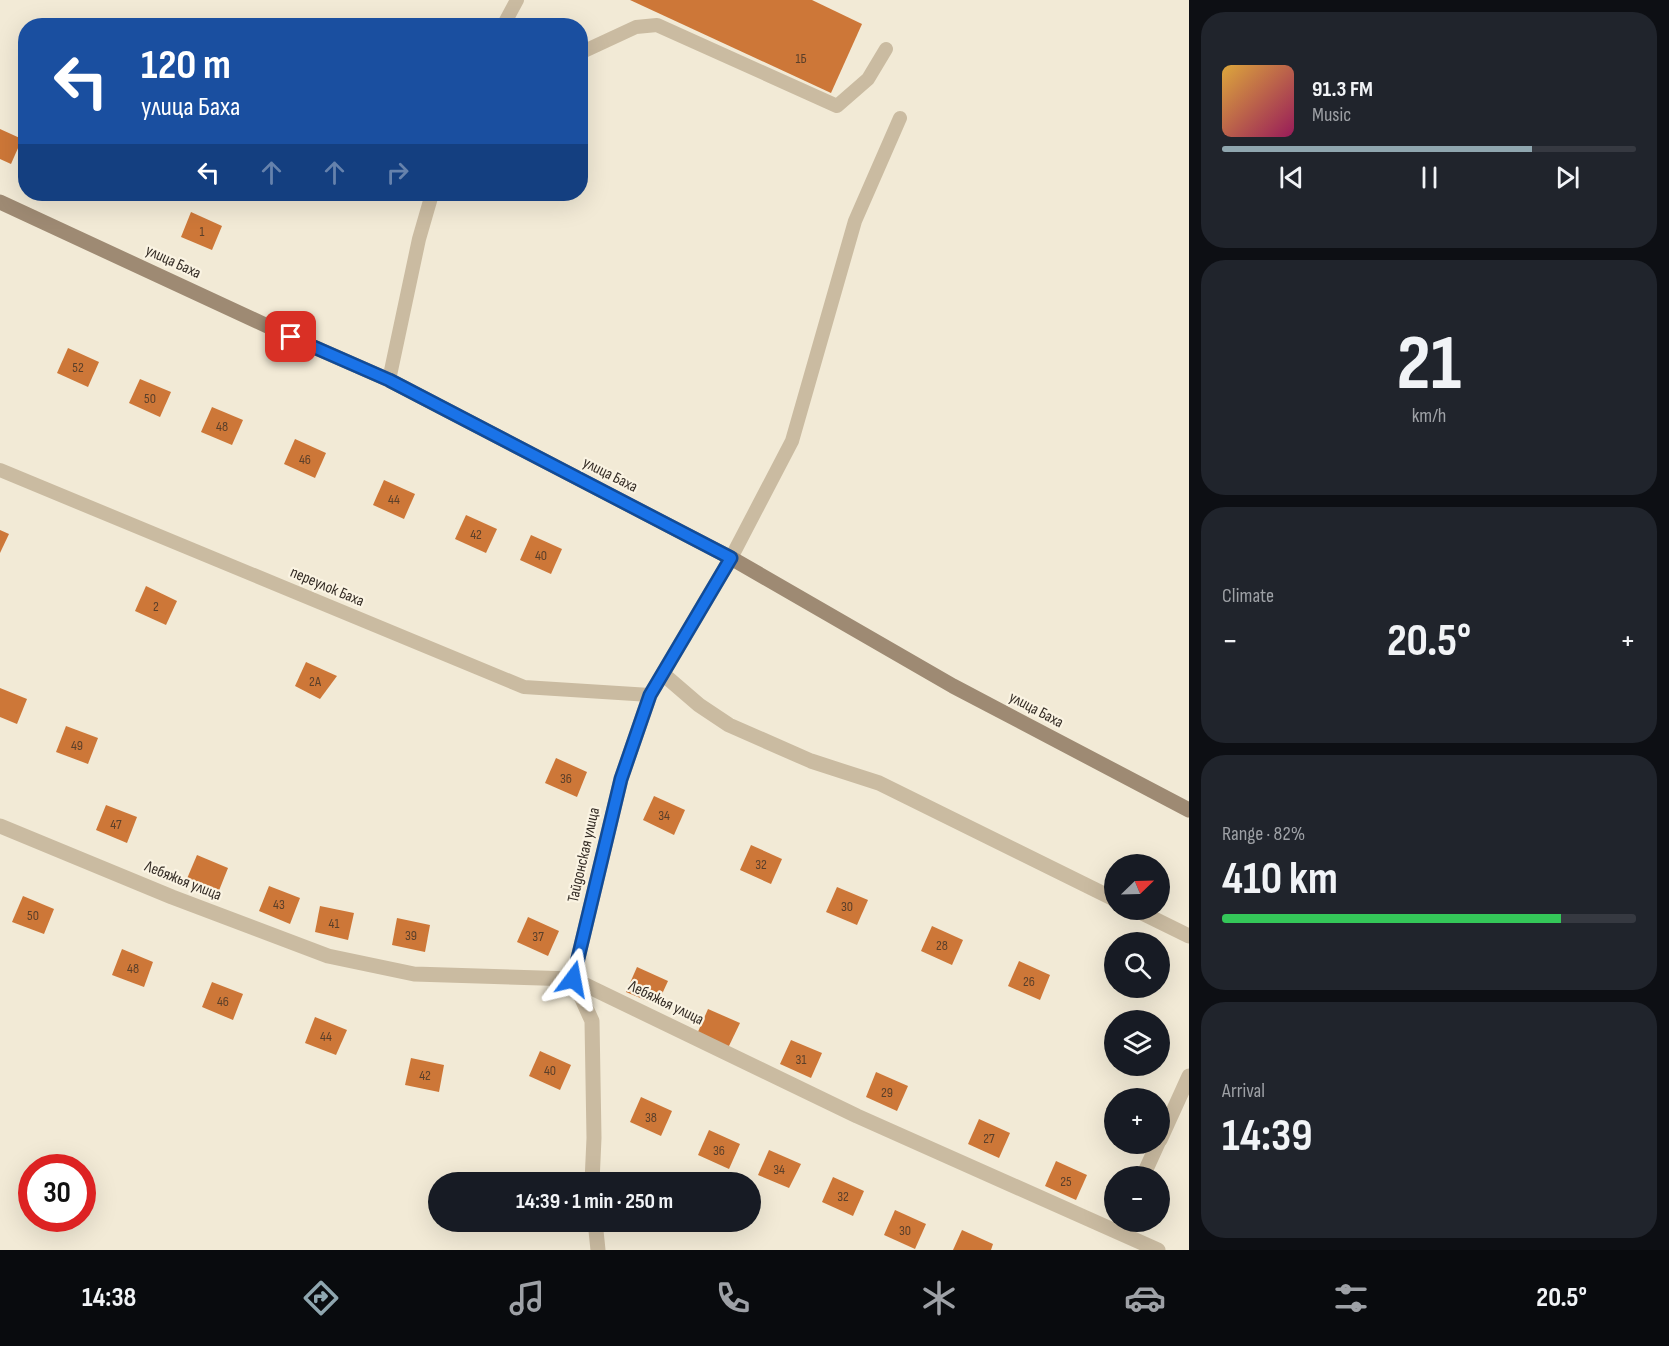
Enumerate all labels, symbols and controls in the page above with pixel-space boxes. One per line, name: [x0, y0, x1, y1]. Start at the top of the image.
text: 120 m: [141, 40, 231, 91]
icon: left: [42, 42, 120, 120]
house number: 1Б: [795, 50, 807, 67]
text: 91.3 FM: [1312, 76, 1373, 103]
text: улица Баха: [141, 91, 240, 123]
text: Music: [1312, 103, 1351, 127]
icon: left: [192, 156, 225, 189]
icon: ahead: [255, 156, 288, 189]
icon: ahead: [318, 156, 351, 189]
icon: right: [381, 156, 414, 189]
icon: previous: [1275, 161, 1308, 194]
icon: pause: [1413, 161, 1446, 194]
icon: next: [1551, 161, 1584, 194]
house number: 1: [200, 223, 205, 240]
street label: улица Баха: [142, 241, 204, 283]
pin: [265, 311, 316, 362]
text: 21: [1397, 318, 1461, 411]
icon: arrive: [274, 320, 307, 353]
house number: 52: [72, 359, 84, 376]
house number: 50: [144, 390, 156, 407]
text: km/h: [1412, 404, 1446, 428]
house number: 48: [216, 418, 228, 435]
house number: 46: [299, 451, 311, 468]
street label: улица Баха: [579, 453, 641, 497]
house number: 44: [388, 491, 400, 508]
house number: 42: [470, 526, 482, 543]
house number: 40: [535, 547, 547, 564]
street label: переулок Баха: [287, 563, 367, 611]
text: Climate: [1222, 584, 1274, 608]
house number: 2: [153, 598, 159, 615]
text: 20.5°: [1387, 614, 1471, 669]
text: −: [1222, 621, 1238, 661]
text: +: [1620, 621, 1636, 661]
house number: 2А: [309, 673, 322, 690]
street label: улица Баха: [1006, 688, 1066, 732]
house number: 49: [71, 737, 83, 754]
house number: 36: [560, 770, 572, 787]
street label: Тайдонская улица: [564, 806, 604, 904]
house number: 34: [658, 807, 670, 824]
house number: 47: [110, 816, 122, 833]
text: Range · 82%: [1222, 822, 1305, 846]
text: 410 km: [1222, 852, 1338, 907]
north arrow: [1104, 854, 1170, 920]
map controls: [1104, 854, 1170, 1232]
house number: 32: [755, 856, 767, 873]
street label: Лебяжья улица: [141, 857, 224, 905]
house number: 43: [273, 896, 285, 913]
house number: 30: [841, 898, 853, 915]
house number: 50: [27, 907, 39, 924]
house number: 41: [329, 915, 339, 932]
house number: 39: [405, 927, 417, 944]
house number: 37: [532, 928, 544, 945]
button: search: [1104, 932, 1170, 998]
house number: 28: [936, 937, 948, 954]
position arrow: [541, 947, 605, 1011]
house number: 48: [127, 960, 139, 977]
house number: 26: [1023, 973, 1035, 990]
street label: Лебяжья улица: [624, 976, 707, 1029]
house number: 46: [217, 993, 229, 1010]
button: layers: [1104, 1010, 1170, 1076]
house number: 44: [320, 1028, 332, 1045]
house number: 31: [796, 1051, 806, 1068]
house number: 40: [544, 1062, 556, 1079]
house number: 42: [419, 1067, 431, 1084]
text: Arrival: [1222, 1079, 1265, 1103]
house number: 29: [881, 1084, 893, 1101]
button: +: [1104, 1088, 1170, 1154]
house number: 38: [645, 1109, 657, 1126]
text: 14:39: [1222, 1109, 1312, 1164]
house number: 27: [983, 1130, 995, 1147]
house number: 36: [713, 1142, 725, 1159]
speed limit sign: 30: [18, 1154, 96, 1232]
house number: 34: [773, 1161, 785, 1178]
button: −: [1104, 1166, 1170, 1232]
house number: 25: [1060, 1173, 1072, 1190]
text: 14:39 · 1 min · 250 m: [516, 1188, 673, 1215]
house number: 32: [837, 1188, 849, 1205]
house number: 30: [899, 1222, 911, 1239]
icon: directions: [300, 1277, 342, 1319]
icon: music: [506, 1277, 548, 1319]
icon: phone: [712, 1277, 754, 1319]
icon: climate: [918, 1277, 960, 1319]
icon: car: [1124, 1277, 1166, 1319]
icon: filters: [1330, 1277, 1372, 1319]
text: 14:38: [82, 1282, 136, 1314]
text: 20.5°: [1536, 1282, 1587, 1314]

